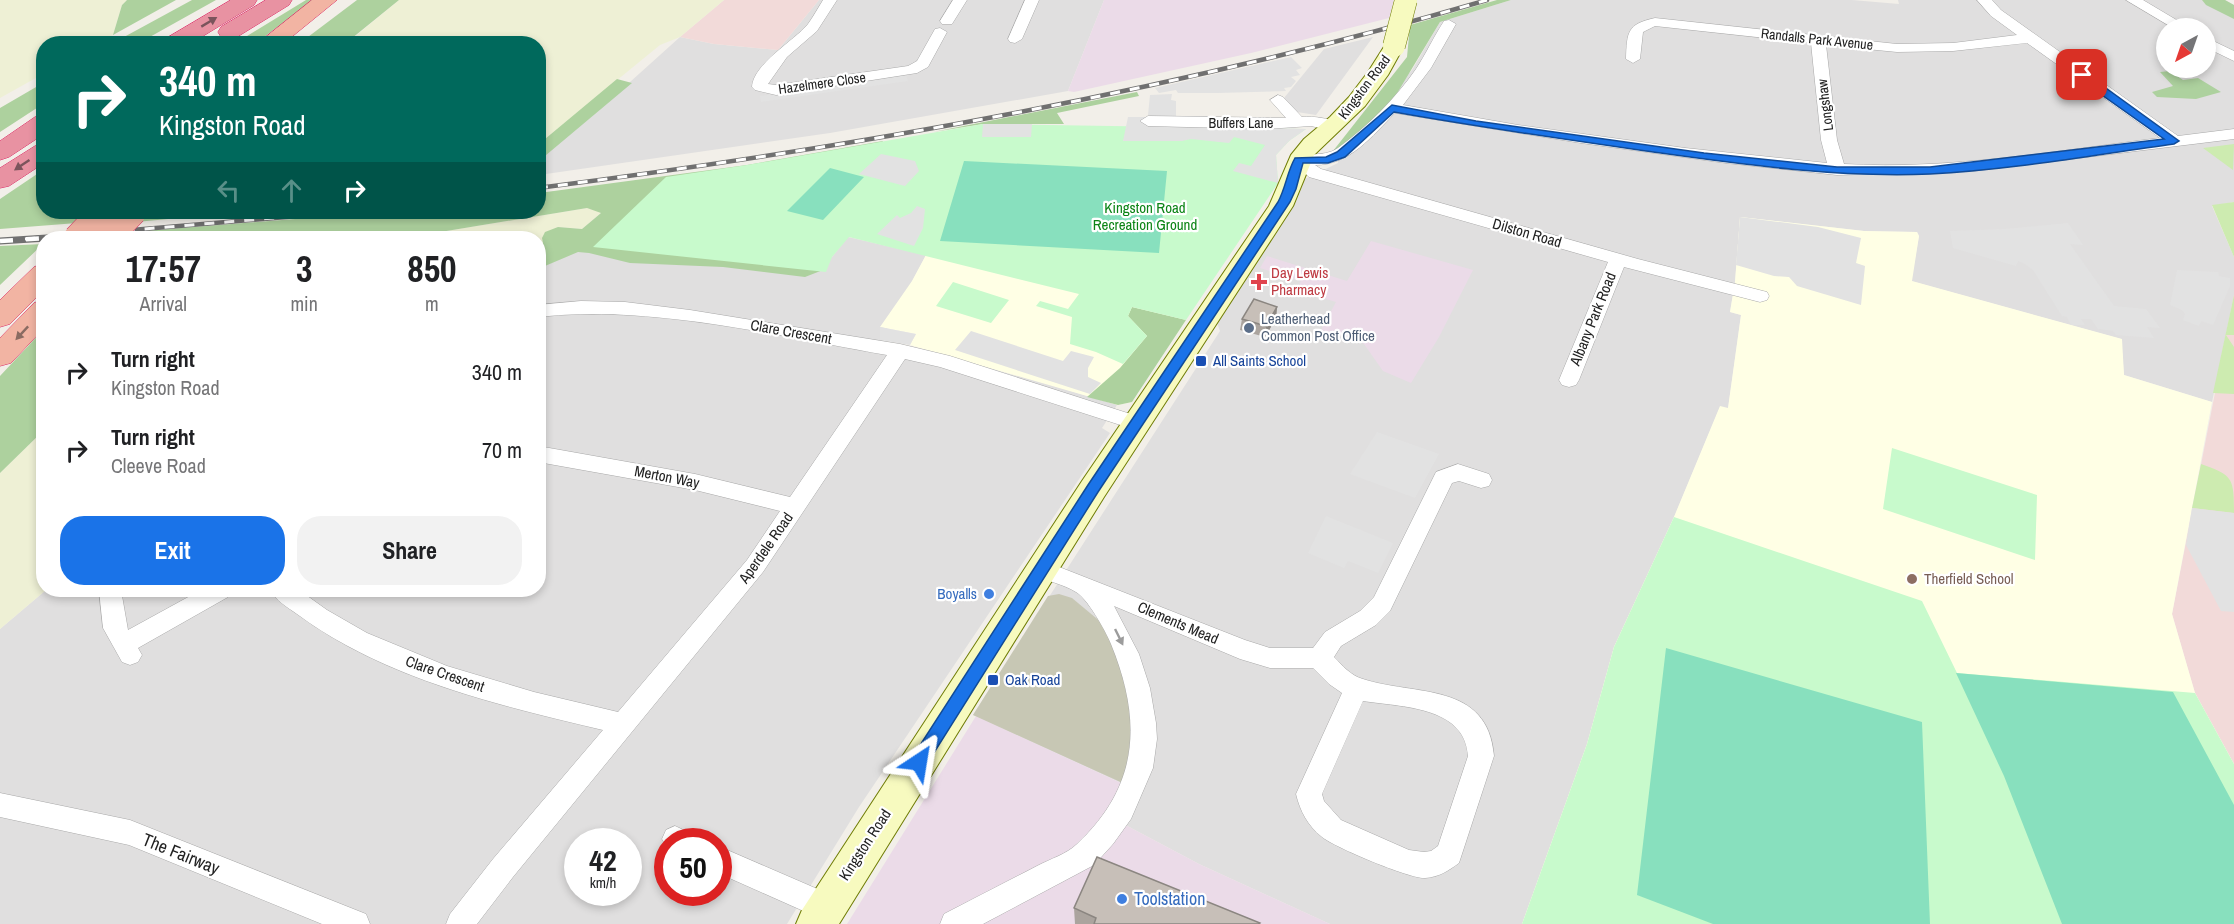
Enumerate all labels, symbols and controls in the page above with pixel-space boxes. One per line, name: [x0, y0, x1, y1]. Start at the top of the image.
one-way arrow: [201, 16, 217, 27]
north arrow: [2156, 18, 2216, 78]
map controls: [2156, 18, 2216, 78]
street label: Randalls Park Avenue: [1760, 24, 1874, 54]
pin: [2056, 49, 2107, 100]
street label: Kingston Road: [1334, 51, 1394, 123]
text: 340 m: [159, 53, 257, 109]
icon: arrive: [2065, 58, 2098, 91]
icon: right: [60, 60, 138, 138]
street label: Hazelmere Close: [777, 68, 867, 98]
street label: Longshaw: [1813, 77, 1837, 132]
text: Kingston Road: [159, 107, 305, 143]
street label: Buffers Lane: [1209, 114, 1273, 132]
one-way arrow: [13, 160, 30, 171]
icon: left: [212, 174, 245, 207]
icon: ahead: [275, 174, 308, 207]
icon: right: [338, 174, 371, 207]
park label: Kingston Road Recreation Ground: [1093, 197, 1197, 235]
street label: Dilston Road: [1490, 213, 1564, 252]
text: 17:57: [125, 245, 201, 293]
text: 3: [296, 245, 312, 293]
text: 850: [407, 245, 457, 293]
place label: Day Lewis Pharmacy: [1271, 262, 1328, 300]
street label: Albany Park Road: [1564, 269, 1621, 370]
marker: Day Lewis Pharmacy: [1252, 275, 1266, 289]
text: Arrival: [140, 290, 187, 317]
text: min: [290, 290, 318, 317]
text: m: [425, 290, 439, 317]
place label: Leatherhead Common Post Office: [1261, 308, 1375, 346]
street label: Clare Crescent: [749, 314, 834, 349]
marker: Leatherhead Common Post Office: [1242, 321, 1256, 335]
one-way arrow: [16, 325, 29, 340]
text: Turn right: [111, 344, 195, 374]
place label: All Saints School: [1212, 350, 1306, 371]
marker: All Saints School: [1194, 354, 1208, 368]
icon: right: [60, 356, 93, 389]
text: 340 m: [472, 357, 522, 387]
text: Kingston Road: [111, 374, 220, 401]
text: Turn right: [111, 422, 195, 452]
icon: right: [60, 434, 93, 467]
text: 70 m: [482, 435, 522, 465]
text: Cleeve Road: [111, 452, 206, 479]
street label: Merton Way: [633, 460, 702, 493]
street label: Aperdele Road: [733, 508, 798, 588]
button: Exit: [60, 516, 285, 585]
button: Share: [297, 516, 522, 585]
place label: Therfield School: [1924, 568, 2014, 589]
marker: Therfield School: [1905, 572, 1919, 586]
place label: Boyalls: [937, 583, 977, 604]
marker: Boyalls: [982, 587, 996, 601]
street label: Clements Mead: [1134, 596, 1222, 649]
one-way arrow: [1115, 628, 1124, 645]
street label: Clare Crescent: [403, 650, 488, 697]
place label: Oak Road: [1005, 669, 1060, 690]
marker: Oak Road: [986, 673, 1000, 687]
position arrow: [887, 730, 951, 794]
street label: Kingston Road: [834, 805, 896, 885]
street label: The Fairway: [139, 827, 224, 881]
speed limit sign: 50: [654, 828, 732, 906]
text: 42: [589, 840, 617, 880]
text: km/h: [590, 872, 616, 893]
place label: Toolstation: [1134, 886, 1205, 911]
marker: Toolstation: [1115, 892, 1129, 906]

